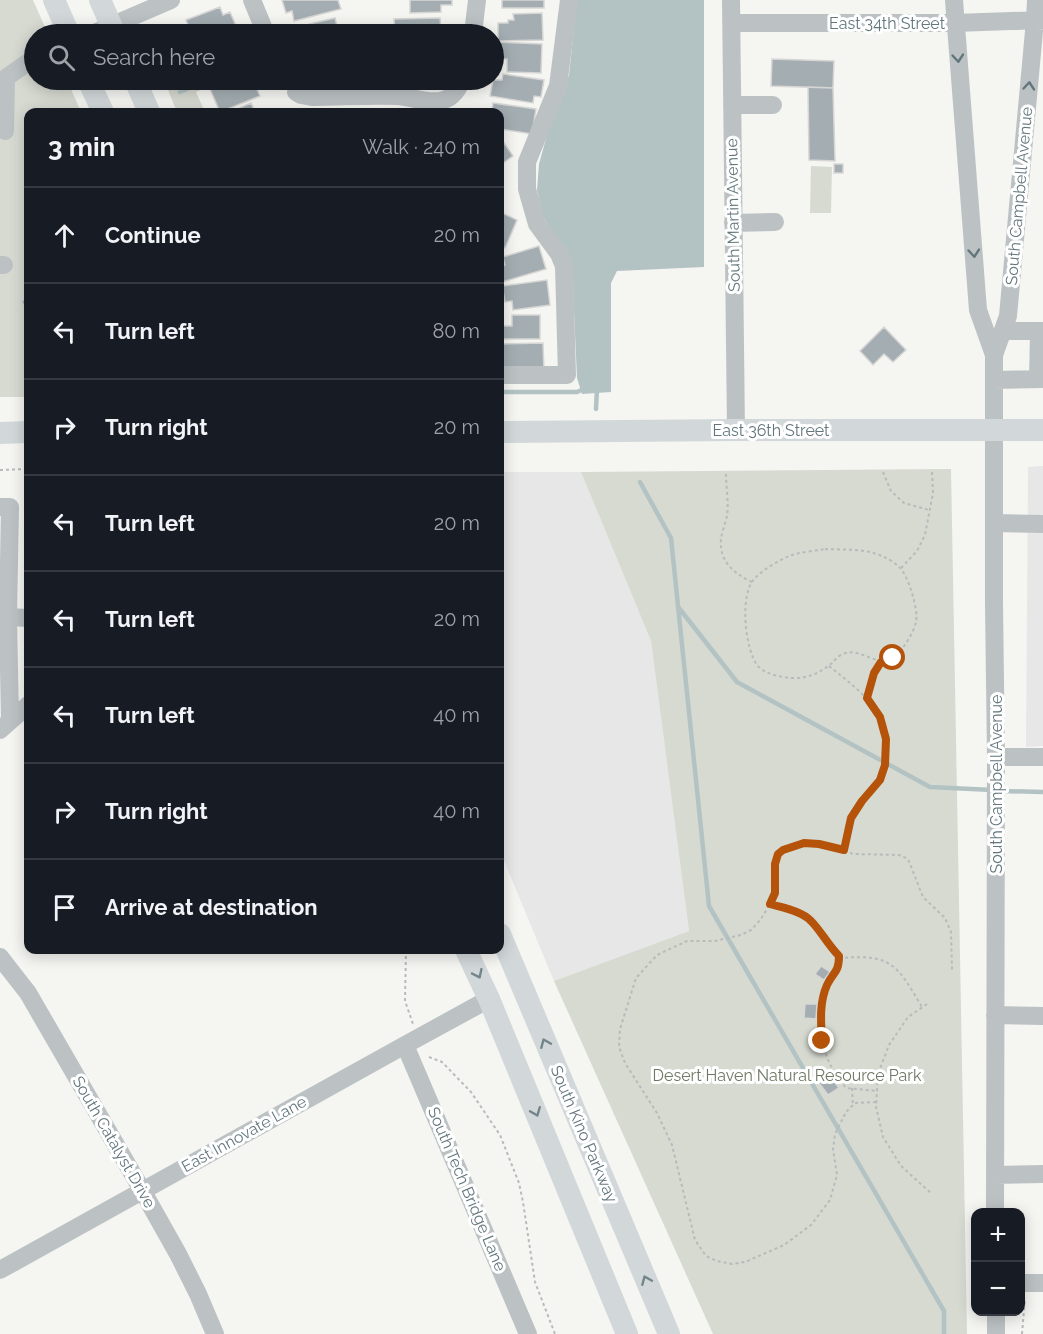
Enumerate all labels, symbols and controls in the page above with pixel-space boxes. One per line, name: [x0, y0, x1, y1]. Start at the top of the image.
street label: East 34th Street: [829, 14, 946, 33]
search box: [24, 24, 504, 90]
icon: search: [45, 41, 78, 74]
text: Search here: [93, 44, 215, 70]
one-way arrow: [951, 54, 964, 63]
one-way arrow: [1022, 81, 1035, 90]
street label: South Campbell Avenue: [1002, 106, 1036, 286]
text: 3 min: [48, 132, 115, 162]
text: Walk · 240 m: [362, 135, 480, 159]
street label: South Martin Avenue: [722, 138, 744, 292]
icon: ahead: [48, 219, 81, 252]
text: Continue: [105, 222, 201, 248]
text: 20 m: [434, 223, 480, 247]
one-way arrow: [967, 248, 980, 257]
icon: left: [48, 315, 81, 348]
text: Turn left: [105, 318, 195, 344]
text: 80 m: [432, 319, 480, 343]
icon: right: [48, 411, 81, 444]
text: Turn right: [105, 414, 208, 440]
text: 20 m: [434, 415, 480, 439]
street label: East 36th Street: [713, 421, 830, 440]
icon: left: [48, 507, 81, 540]
text: Turn left: [105, 510, 195, 536]
text: 20 m: [434, 511, 480, 535]
icon: left: [48, 603, 81, 636]
text: Turn left: [105, 606, 195, 632]
text: 20 m: [434, 607, 480, 631]
route start: [879, 644, 905, 670]
street label: South Campbell Avenue: [987, 695, 1006, 874]
icon: left: [48, 699, 81, 732]
text: Turn left: [105, 702, 195, 728]
text: 40 m: [433, 703, 480, 727]
icon: right: [48, 795, 81, 828]
text: Turn right: [105, 798, 208, 824]
text: 40 m: [433, 799, 480, 823]
icon: arrive: [48, 891, 81, 924]
text: Arrive at destination: [105, 894, 318, 920]
one-way arrow: [470, 968, 482, 979]
route end: [808, 1027, 834, 1053]
one-way arrow: [541, 1038, 553, 1049]
street label: South Kino Parkway: [547, 1063, 622, 1206]
park label: Desert Haven Natural Resource Park: [653, 1066, 922, 1085]
street label: South Catalyst Drive: [68, 1073, 160, 1211]
street label: East Innovate Lane: [178, 1092, 310, 1176]
street label: South Tech Bridge Lane: [424, 1104, 510, 1274]
one-way arrow: [529, 1105, 541, 1116]
map controls: [971, 1208, 1025, 1316]
button: +: [971, 1208, 1025, 1262]
button: −: [971, 1262, 1025, 1316]
one-way arrow: [641, 1275, 653, 1286]

